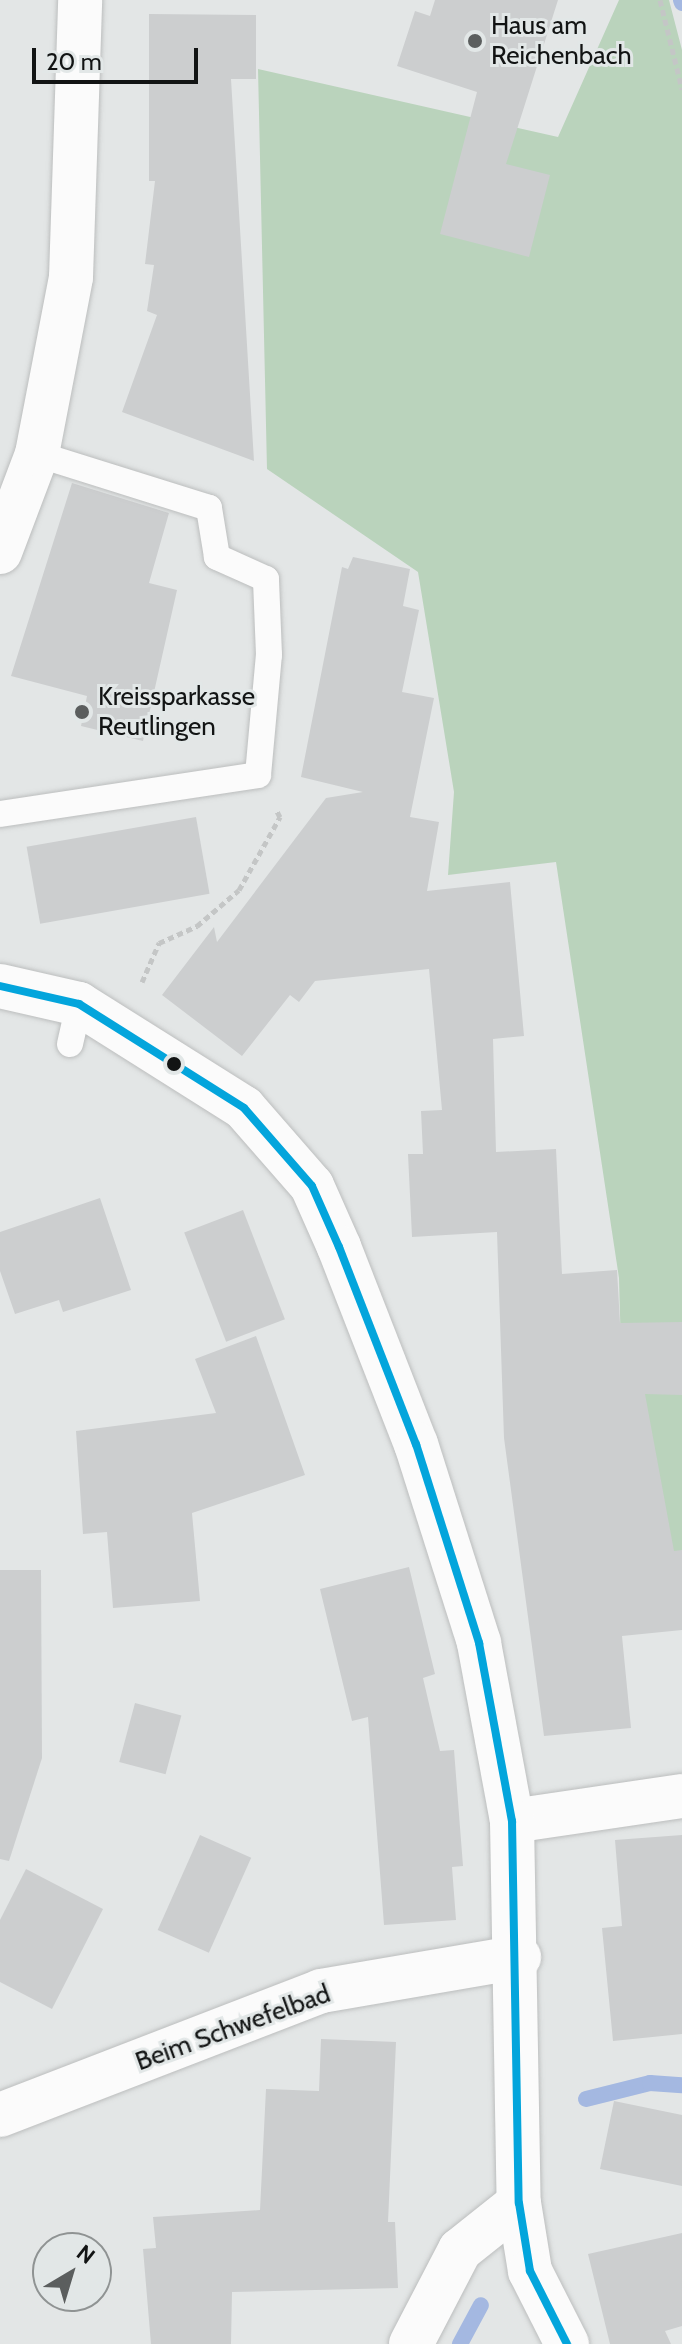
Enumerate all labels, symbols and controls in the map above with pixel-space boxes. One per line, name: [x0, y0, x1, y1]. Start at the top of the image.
place label: Haus am Reichenbach: [491, 10, 632, 72]
scale bar: [36, 32, 202, 82]
marker: Haus am Reichenbach: [466, 32, 484, 50]
text: 20 m: [46, 47, 102, 76]
place label: Kreissparkasse Reutlingen: [98, 681, 255, 742]
marker: Kreissparkasse Reutlingen: [73, 703, 91, 721]
unlabelled marker: [166, 1056, 182, 1072]
street label: Beim Schwefelbad: [131, 1978, 335, 2078]
north arrow: [32, 2232, 112, 2312]
text: N: [71, 2239, 100, 2270]

